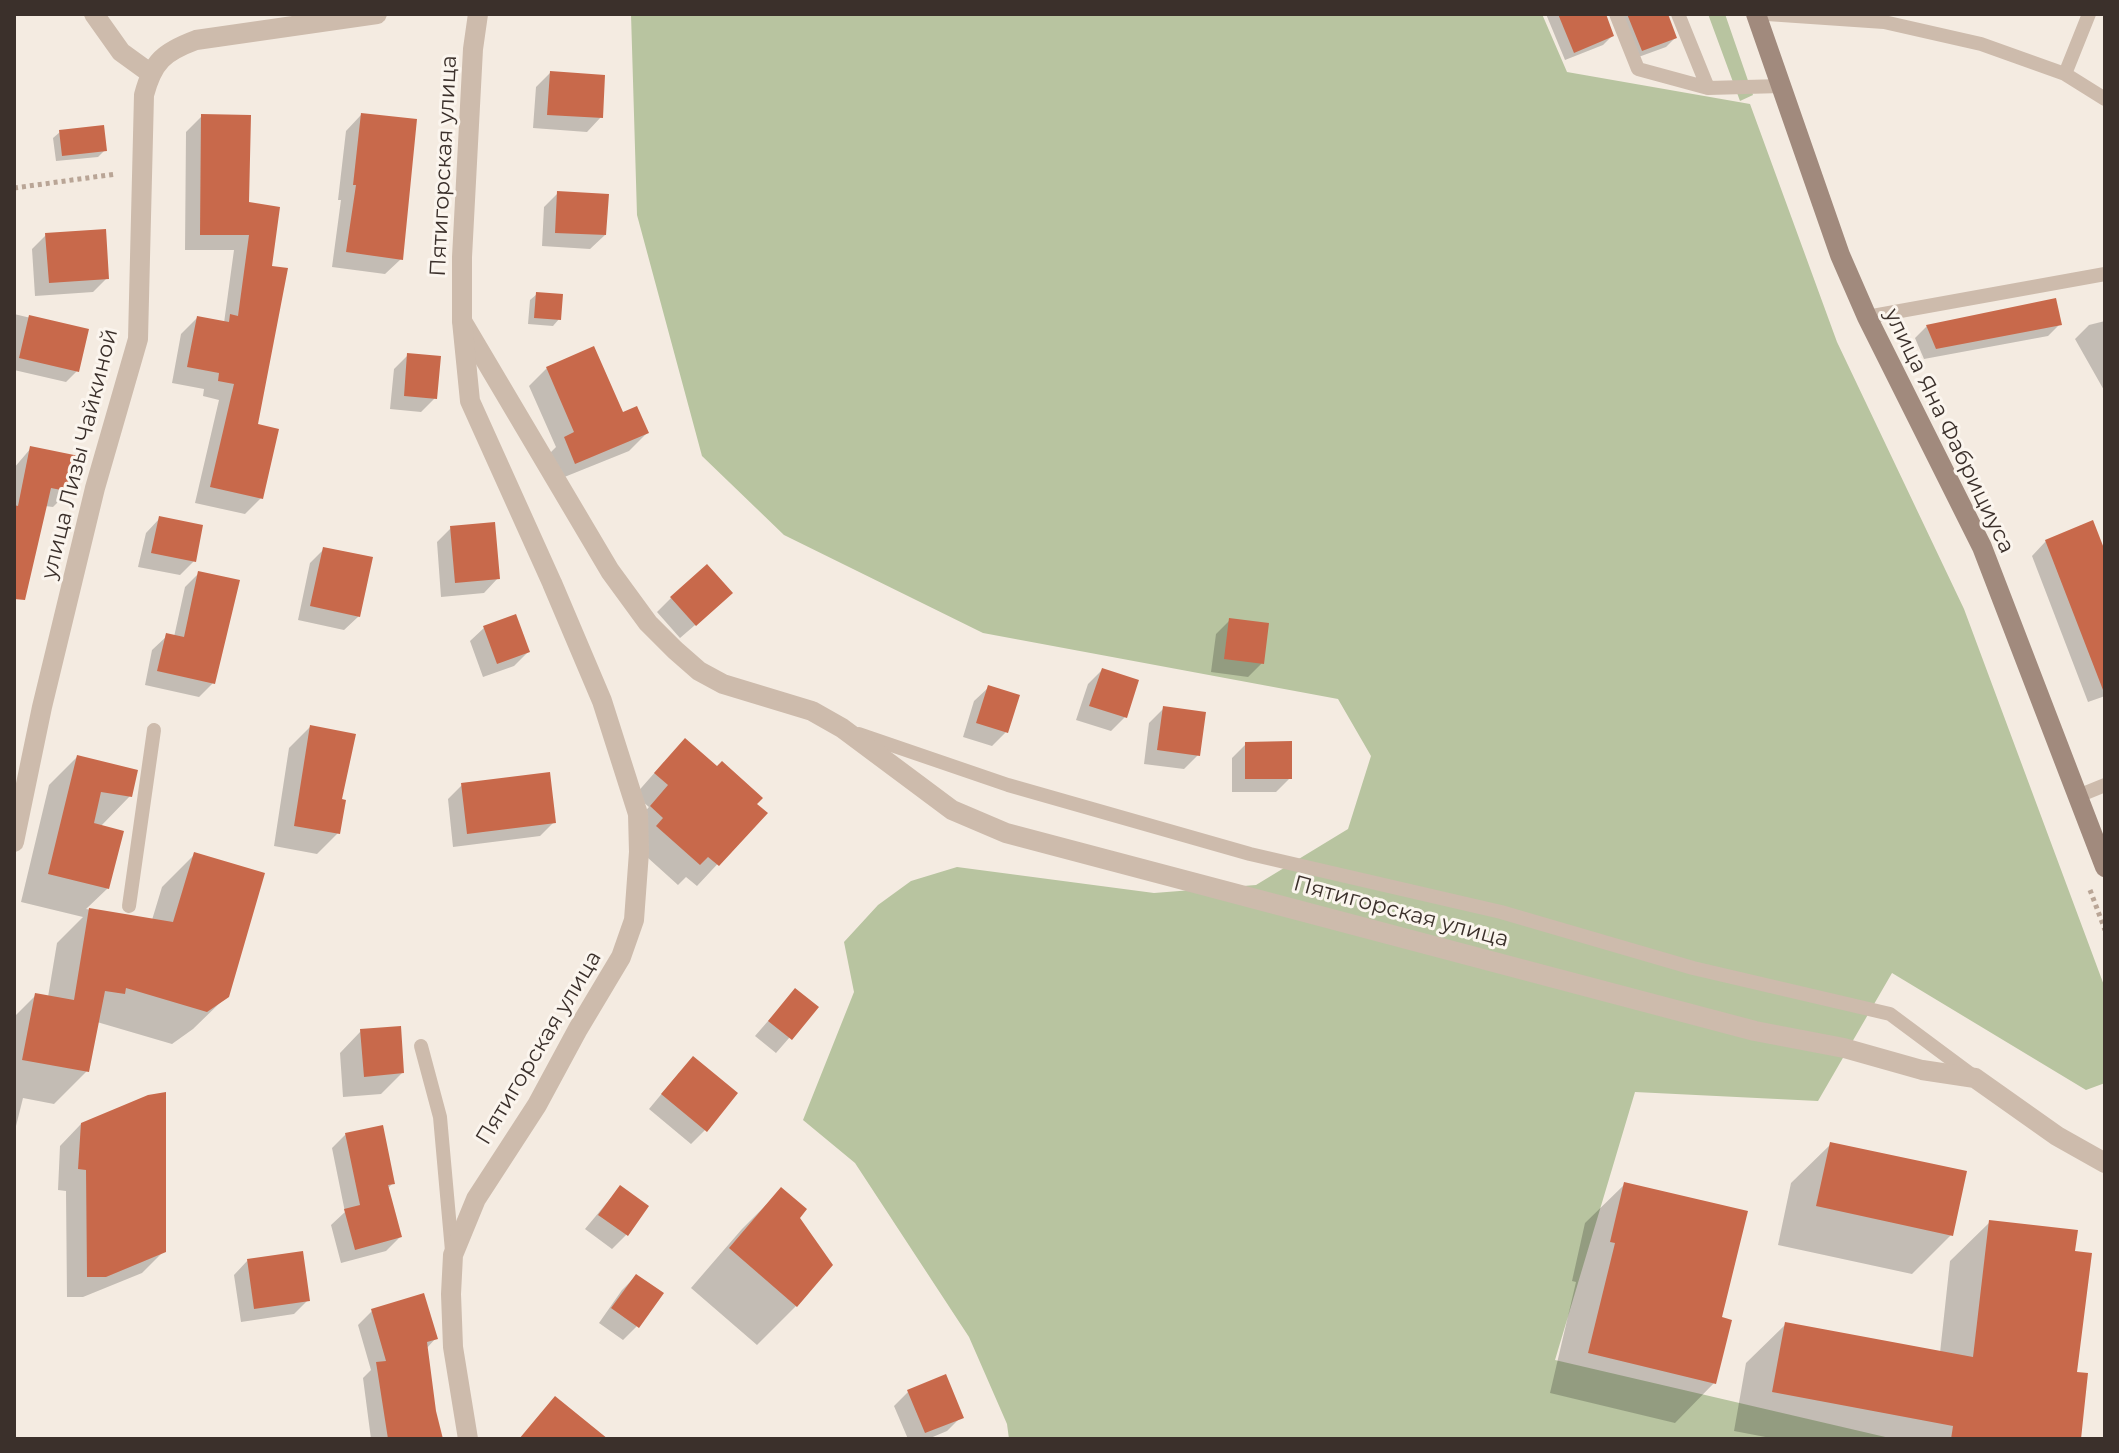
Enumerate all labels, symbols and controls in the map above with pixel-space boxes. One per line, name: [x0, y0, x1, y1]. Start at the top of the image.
street label: Пятигорская улица: [425, 55, 463, 277]
street label: улица Яна Фабрициуса: [1878, 304, 2020, 558]
street label: улица Лизы Чайкиной: [36, 326, 124, 582]
street label: Пятигорская улица: [1291, 871, 1511, 953]
street label: Пятигорская улица: [471, 946, 607, 1150]

